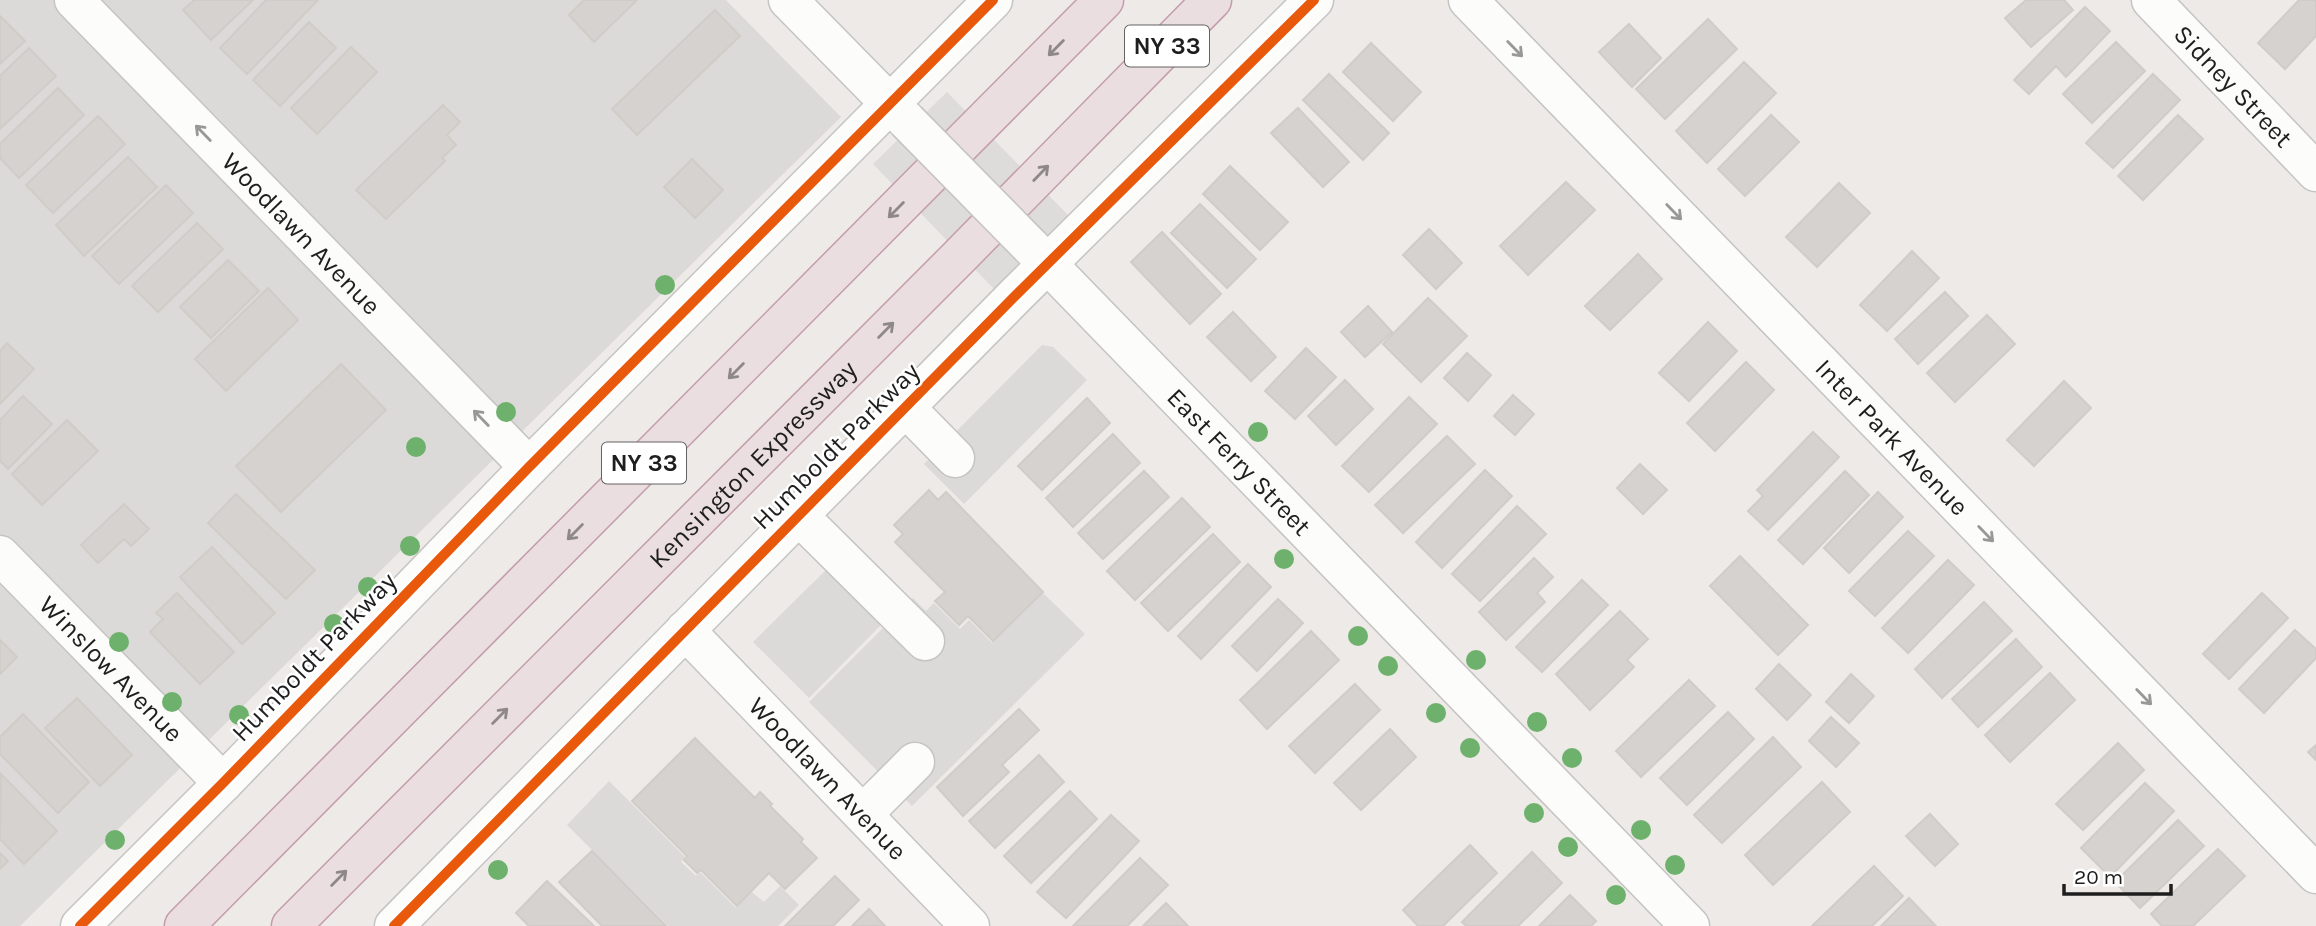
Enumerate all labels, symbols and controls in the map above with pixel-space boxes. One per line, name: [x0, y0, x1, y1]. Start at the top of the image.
street label: Sidney Street: [2168, 18, 2299, 154]
road number: NY 33: [1125, 26, 1209, 66]
one-way arrow: [1048, 40, 1065, 57]
one-way arrow: [1507, 40, 1524, 57]
one-way arrow: [194, 124, 211, 141]
street label: Woodlawn Avenue: [216, 146, 387, 321]
one-way arrow: [1032, 165, 1049, 182]
one-way arrow: [888, 201, 905, 218]
one-way arrow: [1665, 203, 1682, 220]
one-way arrow: [877, 322, 894, 339]
street label: Inter Park Avenue: [1809, 352, 1975, 522]
street label: Kensington Expressway: [642, 354, 863, 574]
street label: Humboldt Parkway: [746, 356, 926, 536]
one-way arrow: [727, 362, 744, 379]
street label: East Ferry Street: [1161, 381, 1318, 542]
one-way arrow: [473, 410, 490, 427]
road number: NY 33: [602, 442, 686, 484]
one-way arrow: [567, 524, 584, 541]
one-way arrow: [1977, 525, 1994, 542]
street label: Humboldt Parkway: [225, 566, 403, 748]
street label: Winslow Avenue: [33, 589, 190, 748]
one-way arrow: [2136, 688, 2153, 705]
street label: Woodlawn Avenue: [742, 690, 913, 866]
one-way arrow: [491, 708, 508, 725]
scale bar: [2064, 852, 2171, 896]
text: 20 m: [2074, 865, 2123, 889]
one-way arrow: [331, 869, 348, 886]

